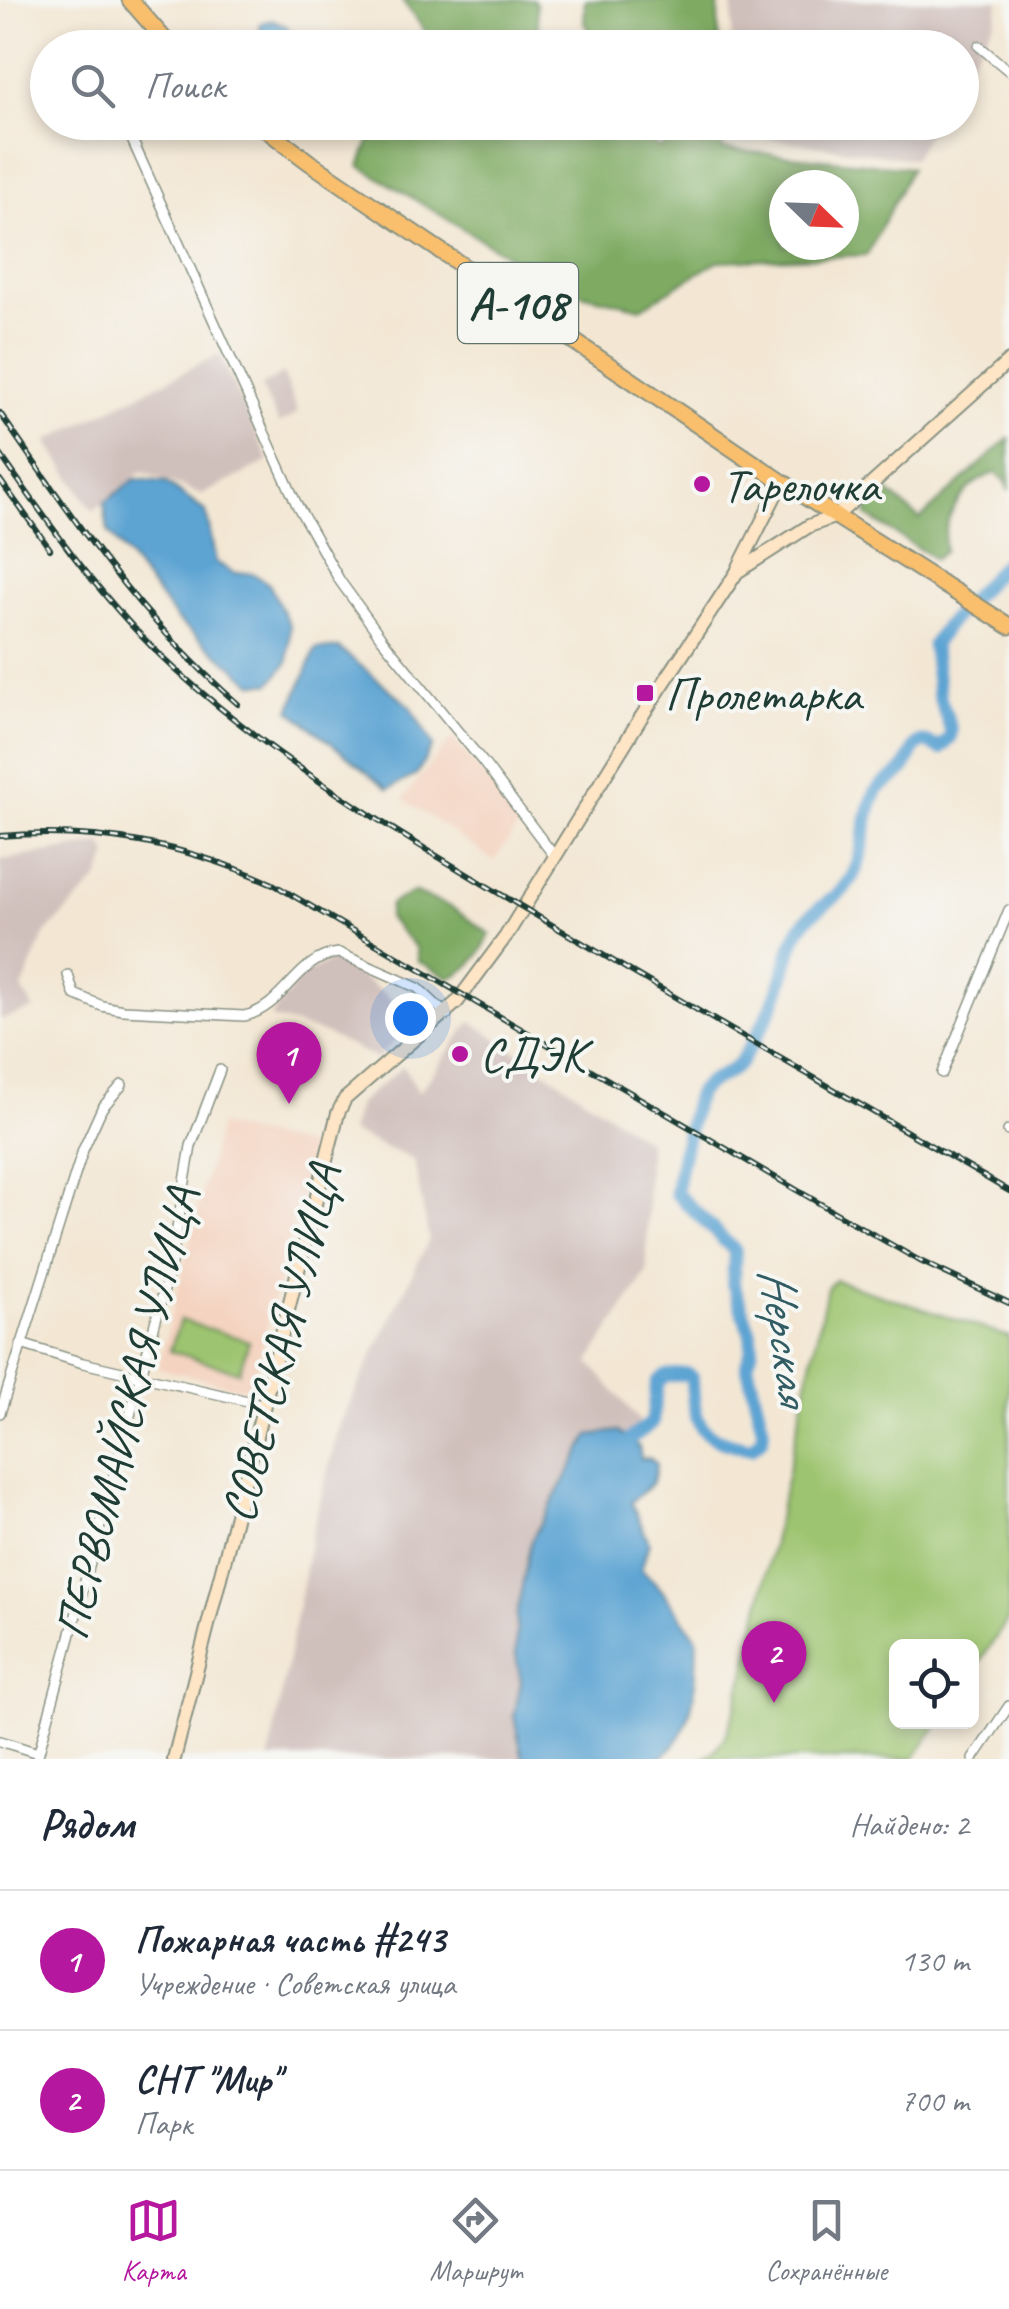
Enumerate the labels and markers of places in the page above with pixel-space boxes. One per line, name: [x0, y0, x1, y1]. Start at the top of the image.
place label: Тарелочка: [722, 455, 882, 515]
marker: Тарелочка: [691, 473, 713, 495]
place label: Пролетарка: [665, 664, 864, 724]
marker: Пролетарка: [634, 682, 656, 704]
pin: 1: [256, 1022, 322, 1104]
place label: СДЭК: [480, 1025, 594, 1085]
marker: СДЭК: [449, 1043, 471, 1065]
pin: 2: [742, 1620, 806, 1703]

